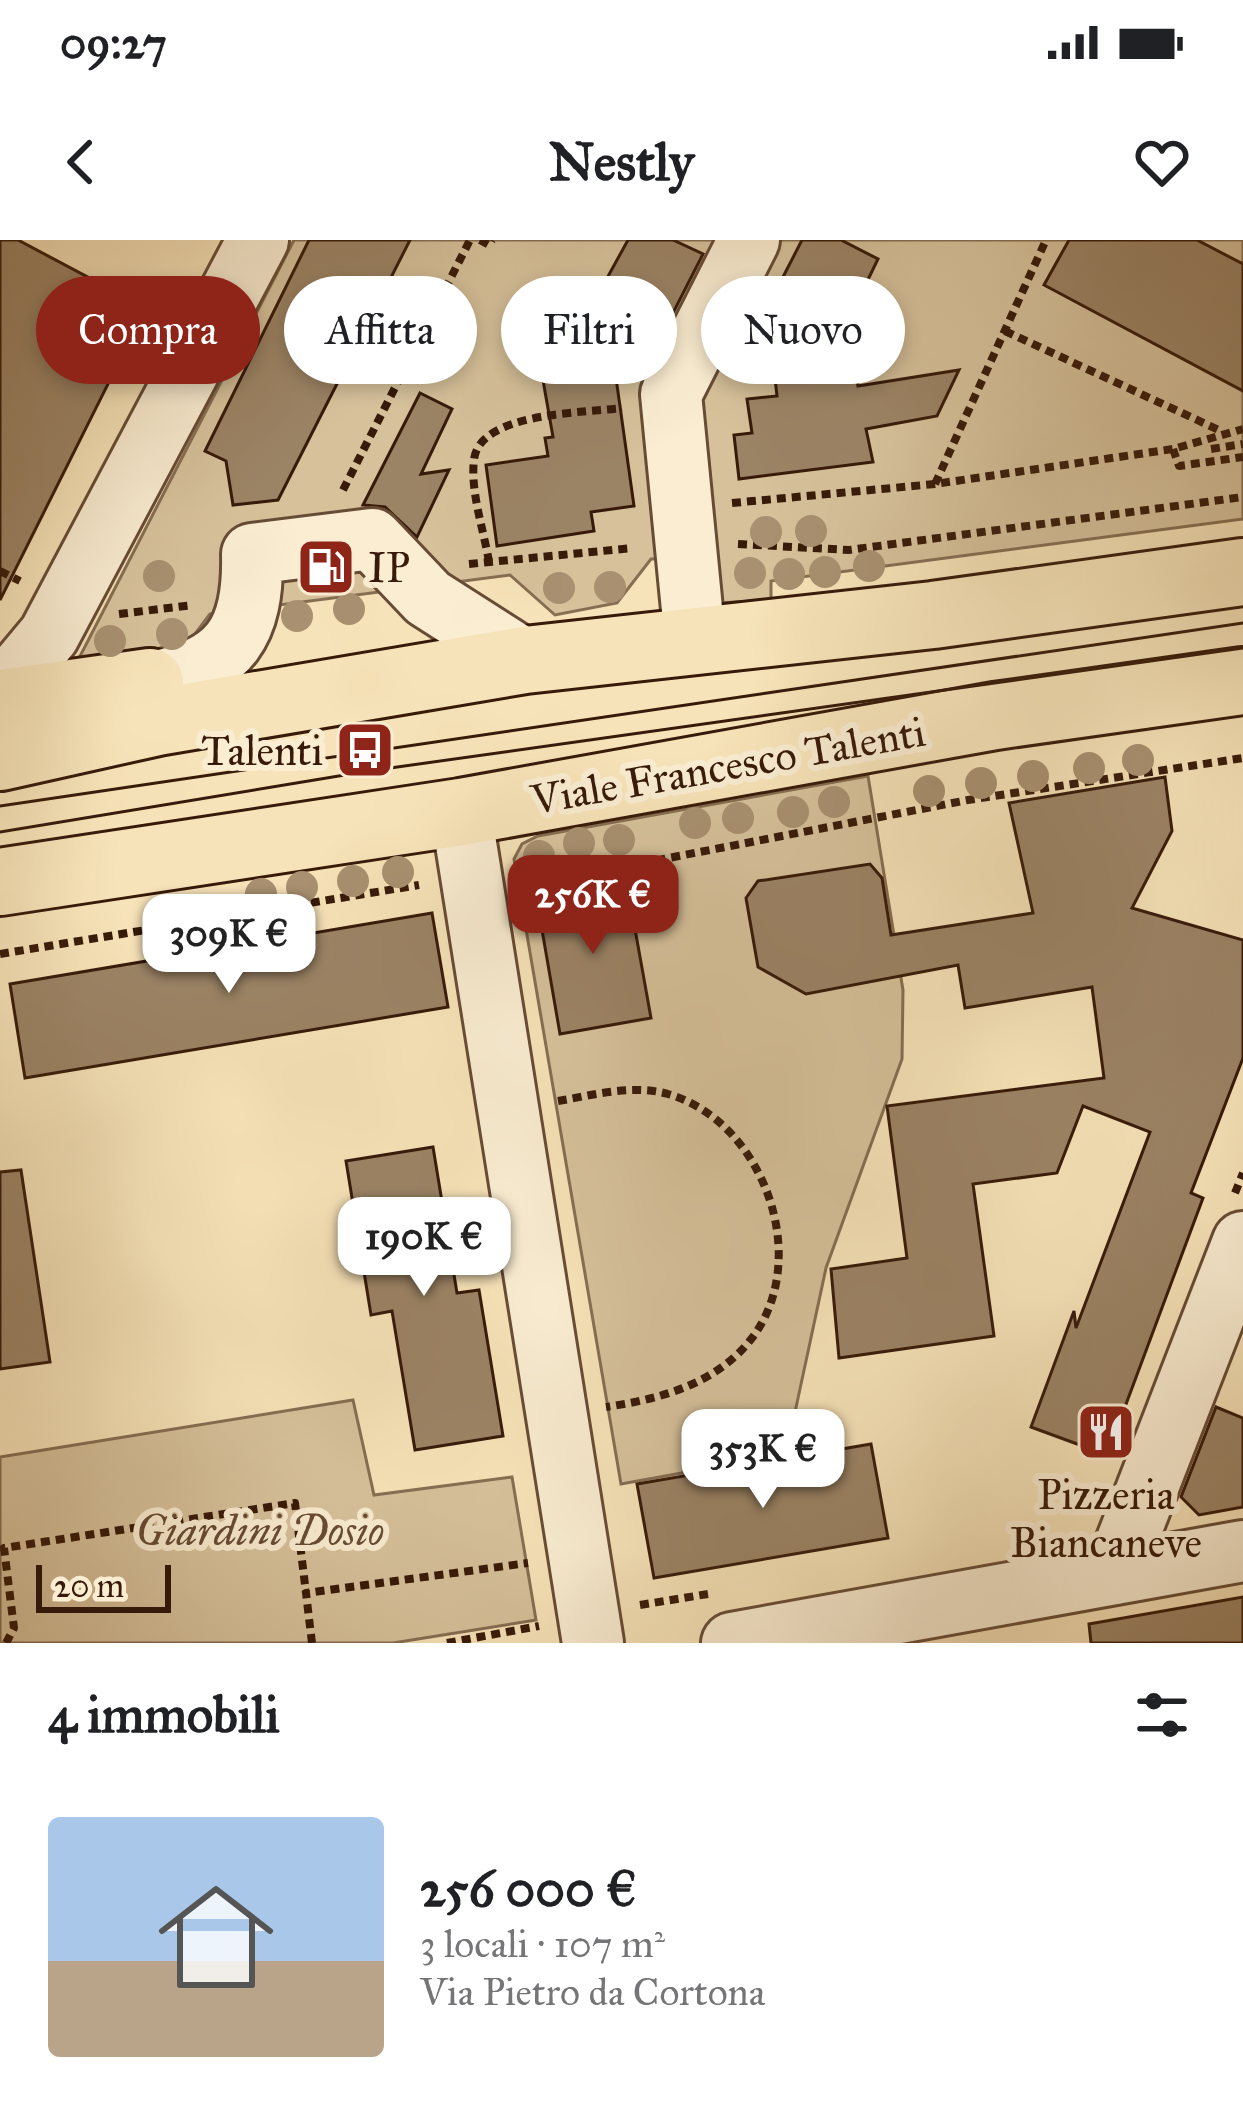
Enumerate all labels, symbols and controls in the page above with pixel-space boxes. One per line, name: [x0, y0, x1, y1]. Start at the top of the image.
text: 09:27: [60, 15, 167, 70]
icon: back: [48, 129, 114, 195]
text: Nestly: [549, 129, 694, 195]
icon: heart: [1129, 129, 1195, 195]
chip: Compra: [36, 276, 260, 384]
chip: Affitta: [284, 276, 477, 384]
chip: Filtri: [501, 276, 677, 384]
chip: Nuovo: [701, 276, 905, 384]
fuel station icon: IP: [295, 536, 357, 598]
place label: IP: [368, 542, 410, 594]
street label: Viale Francesco Talenti: [526, 706, 929, 826]
bus stop icon: Talenti: [334, 719, 396, 781]
place label: Talenti: [201, 725, 323, 777]
pin: 256K €: [495, 855, 691, 957]
text: 256K €: [535, 870, 651, 918]
pin: 309K €: [131, 894, 327, 996]
text: 309K €: [170, 909, 288, 957]
pin: 190K €: [326, 1197, 522, 1299]
text: 190K €: [365, 1212, 483, 1260]
restaurant icon: Pizzeria Biancaneve: [1075, 1401, 1137, 1463]
pin: 353K €: [665, 1409, 861, 1511]
text: 353K €: [708, 1424, 818, 1472]
place label: Pizzeria Biancaneve: [1010, 1469, 1202, 1569]
park label: Giardini Dosio: [136, 1505, 384, 1557]
scale bar: [36, 1559, 171, 1612]
text: 20 m: [54, 1566, 124, 1606]
icon: filters: [1129, 1682, 1195, 1748]
text: 4 immobili: [48, 1684, 279, 1746]
text: 256 000 €: [420, 1858, 637, 1920]
icon: home: [144, 1865, 288, 2009]
text: 3 locali · 107 m²: [420, 1920, 665, 1968]
text: Via Pietro da Cortona: [420, 1968, 765, 2016]

